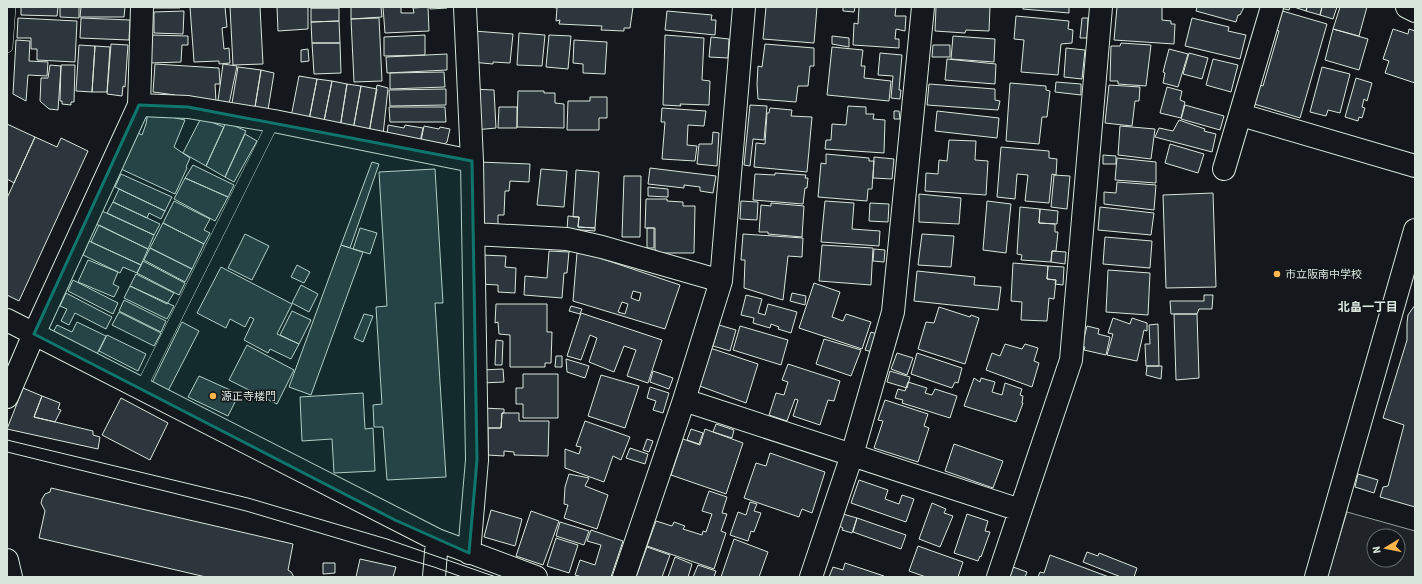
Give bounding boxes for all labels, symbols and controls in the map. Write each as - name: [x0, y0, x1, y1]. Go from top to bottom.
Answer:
- place label: 市立阪南中学校: [1285, 267, 1362, 282]
- marker: 市立阪南中学校: [1272, 269, 1282, 279]
- district label: 北畠一丁目: [1338, 299, 1398, 316]
- place label: 源正寺楼門: [221, 389, 276, 404]
- marker: 源正寺楼門: [208, 391, 218, 401]
- north arrow: [1366, 528, 1406, 568]
- text: N: [1369, 545, 1385, 555]

